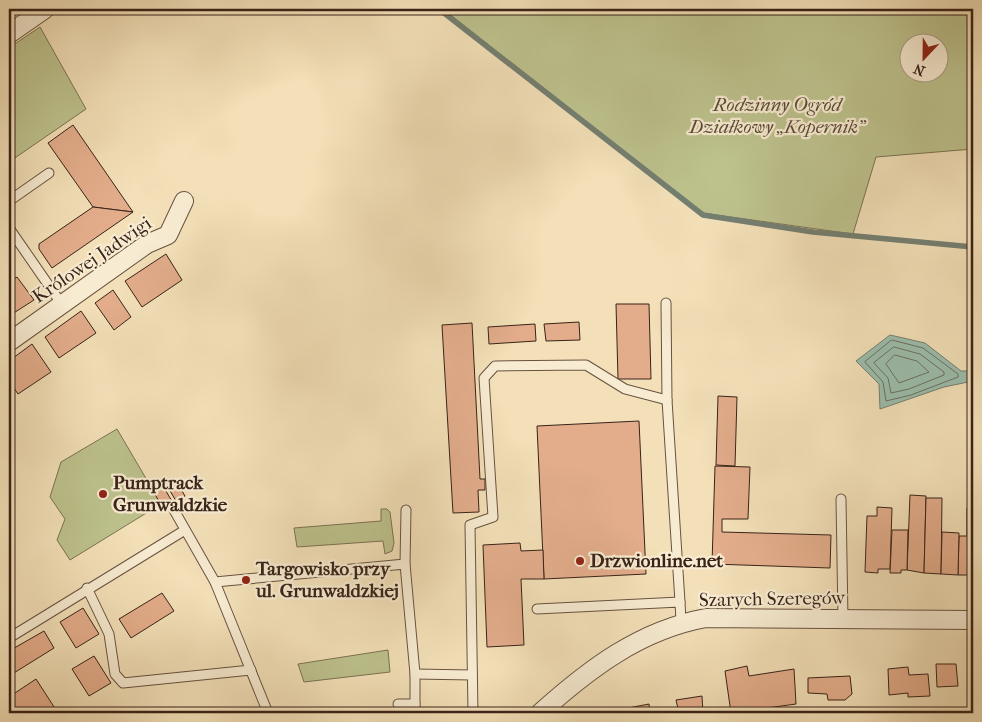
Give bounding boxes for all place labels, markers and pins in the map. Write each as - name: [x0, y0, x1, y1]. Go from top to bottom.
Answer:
- place label: Pumptrack Grunwaldzkie: [113, 472, 228, 516]
- marker: Pumptrack Grunwaldzkie: [97, 488, 109, 500]
- place label: Drzwionline.net: [590, 550, 723, 572]
- marker: Drzwionline.net: [574, 555, 586, 567]
- place label: Targowisko przy ul. Grunwaldzkiej: [255, 558, 399, 602]
- marker: Targowisko przy ul. Grunwaldzkiej: [240, 574, 252, 586]

